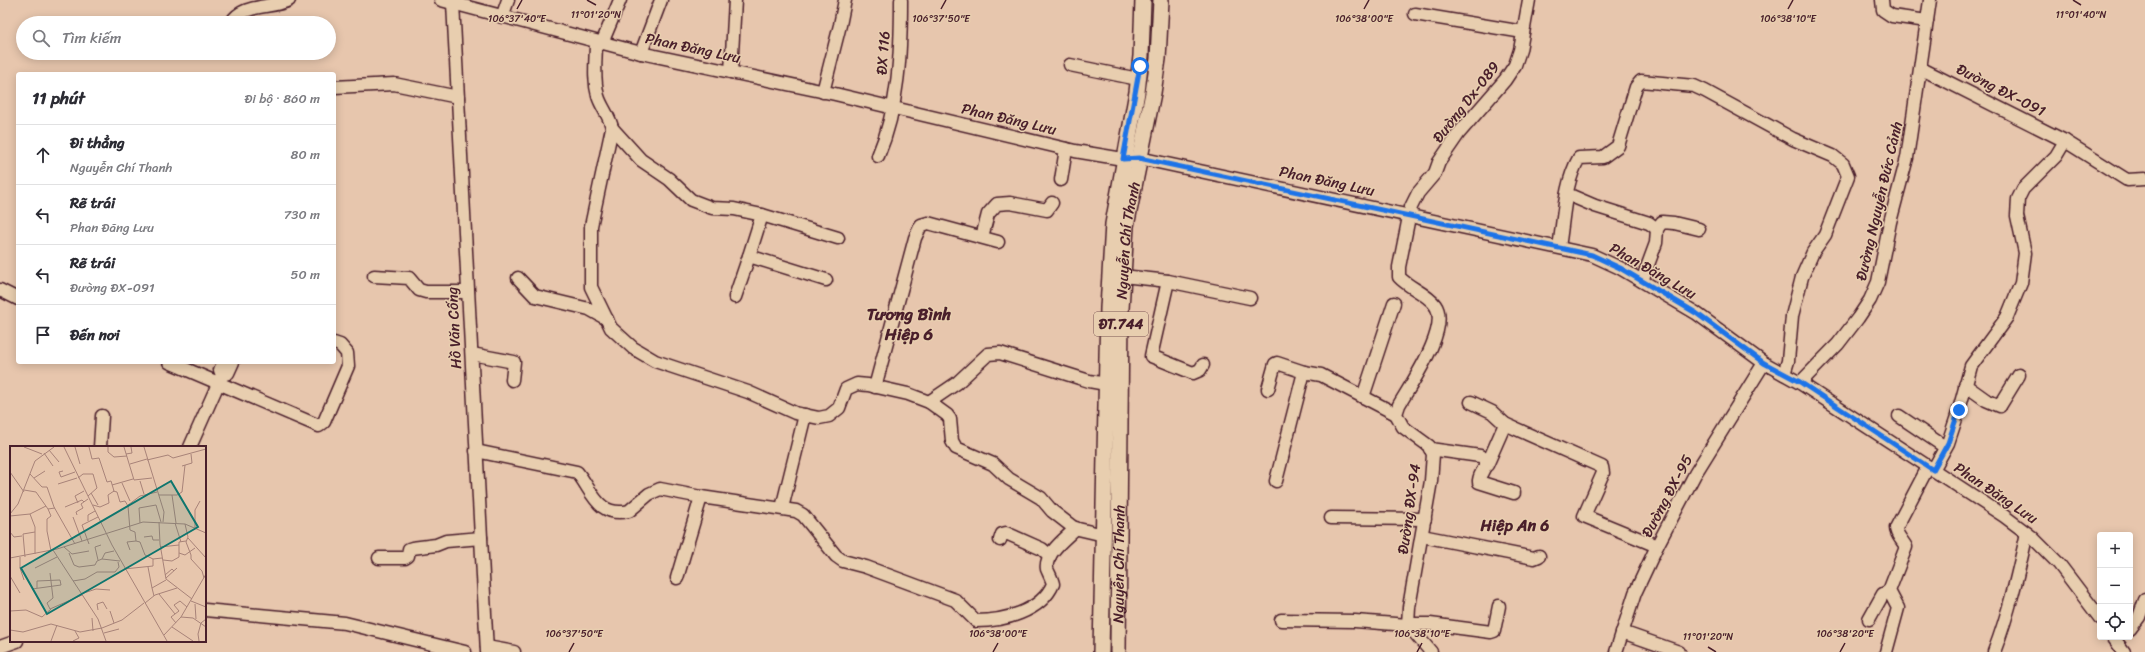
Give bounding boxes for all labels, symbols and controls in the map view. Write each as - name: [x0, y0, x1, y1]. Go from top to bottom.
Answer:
- text: 11°01'20"N: [571, 6, 621, 24]
- text: 11°01'40"N: [2056, 6, 2106, 24]
- text: 106°37'40"E: [488, 10, 547, 28]
- text: 106°37'50"E: [912, 10, 971, 28]
- text: 106°38'00"E: [1335, 10, 1395, 28]
- text: 106°38'10"E: [1760, 10, 1818, 28]
- search box: [16, 16, 336, 60]
- text: Tìm kiếm: [62, 25, 121, 51]
- street label: Phan Đăng Lưu: [643, 25, 743, 71]
- icon: search: [30, 27, 52, 49]
- street label: ĐX 116: [868, 30, 898, 76]
- street label: Đường Dx-089: [1426, 55, 1506, 149]
- street label: Đường ĐX-091: [1952, 56, 2050, 124]
- route start: [1131, 57, 1149, 75]
- text: 11 phút: [32, 83, 85, 113]
- text: Đi bộ · 860 m: [244, 87, 320, 110]
- street label: Phan Đăng Lưu: [959, 95, 1059, 143]
- street label: Đường Nguyễn Đức Cảnh: [1848, 119, 1910, 283]
- text: Đi thẳng: [70, 130, 125, 156]
- text: 80 m: [291, 143, 320, 166]
- icon: ahead: [32, 144, 54, 166]
- text: Nguyễn Chí Thanh: [70, 156, 172, 179]
- street label: Phan Đăng Lưu: [1277, 158, 1377, 204]
- street label: Nguyễn Chí Thanh: [1109, 179, 1148, 300]
- text: Rẽ trái: [70, 190, 115, 216]
- text: 730 m: [284, 203, 320, 226]
- icon: left: [32, 204, 54, 226]
- text: Phan Đăng Lưu: [70, 216, 154, 239]
- street label: Phan Đăng Lưu: [1605, 236, 1701, 306]
- text: Rẽ trái: [70, 250, 115, 276]
- text: 50 m: [290, 263, 320, 286]
- icon: left: [32, 264, 54, 286]
- text: Đường ĐX-091: [70, 276, 155, 299]
- street label: Hồ Văn Cống: [439, 286, 469, 370]
- district label: Tương Bình Hiệp 6: [867, 299, 951, 349]
- road number: ĐT.744: [1094, 312, 1148, 336]
- text: Đến nơi: [70, 322, 120, 348]
- icon: arrive: [32, 324, 54, 346]
- route end: [1950, 401, 1968, 419]
- inset map: [10, 446, 206, 642]
- street label: Đường ĐX-95: [1634, 450, 1700, 542]
- street label: Phan Đăng Lưu: [1949, 455, 2043, 531]
- street label: Đường ĐX-94: [1390, 462, 1428, 556]
- street label: Nguyễn Chí Thanh: [1105, 505, 1132, 623]
- district label: Hiệp An 6: [1480, 511, 1549, 540]
- map controls: [2097, 532, 2133, 640]
- button: +: [2097, 532, 2133, 568]
- button: −: [2097, 568, 2133, 604]
- button: locate: [2097, 604, 2133, 640]
- text: 106°37'50"E: [545, 625, 604, 643]
- text: 106°38'00"E: [969, 625, 1029, 643]
- text: 106°38'10"E: [1394, 625, 1452, 643]
- text: 106°38'20"E: [1816, 625, 1875, 643]
- text: 11°01'20"N: [1683, 628, 1733, 646]

